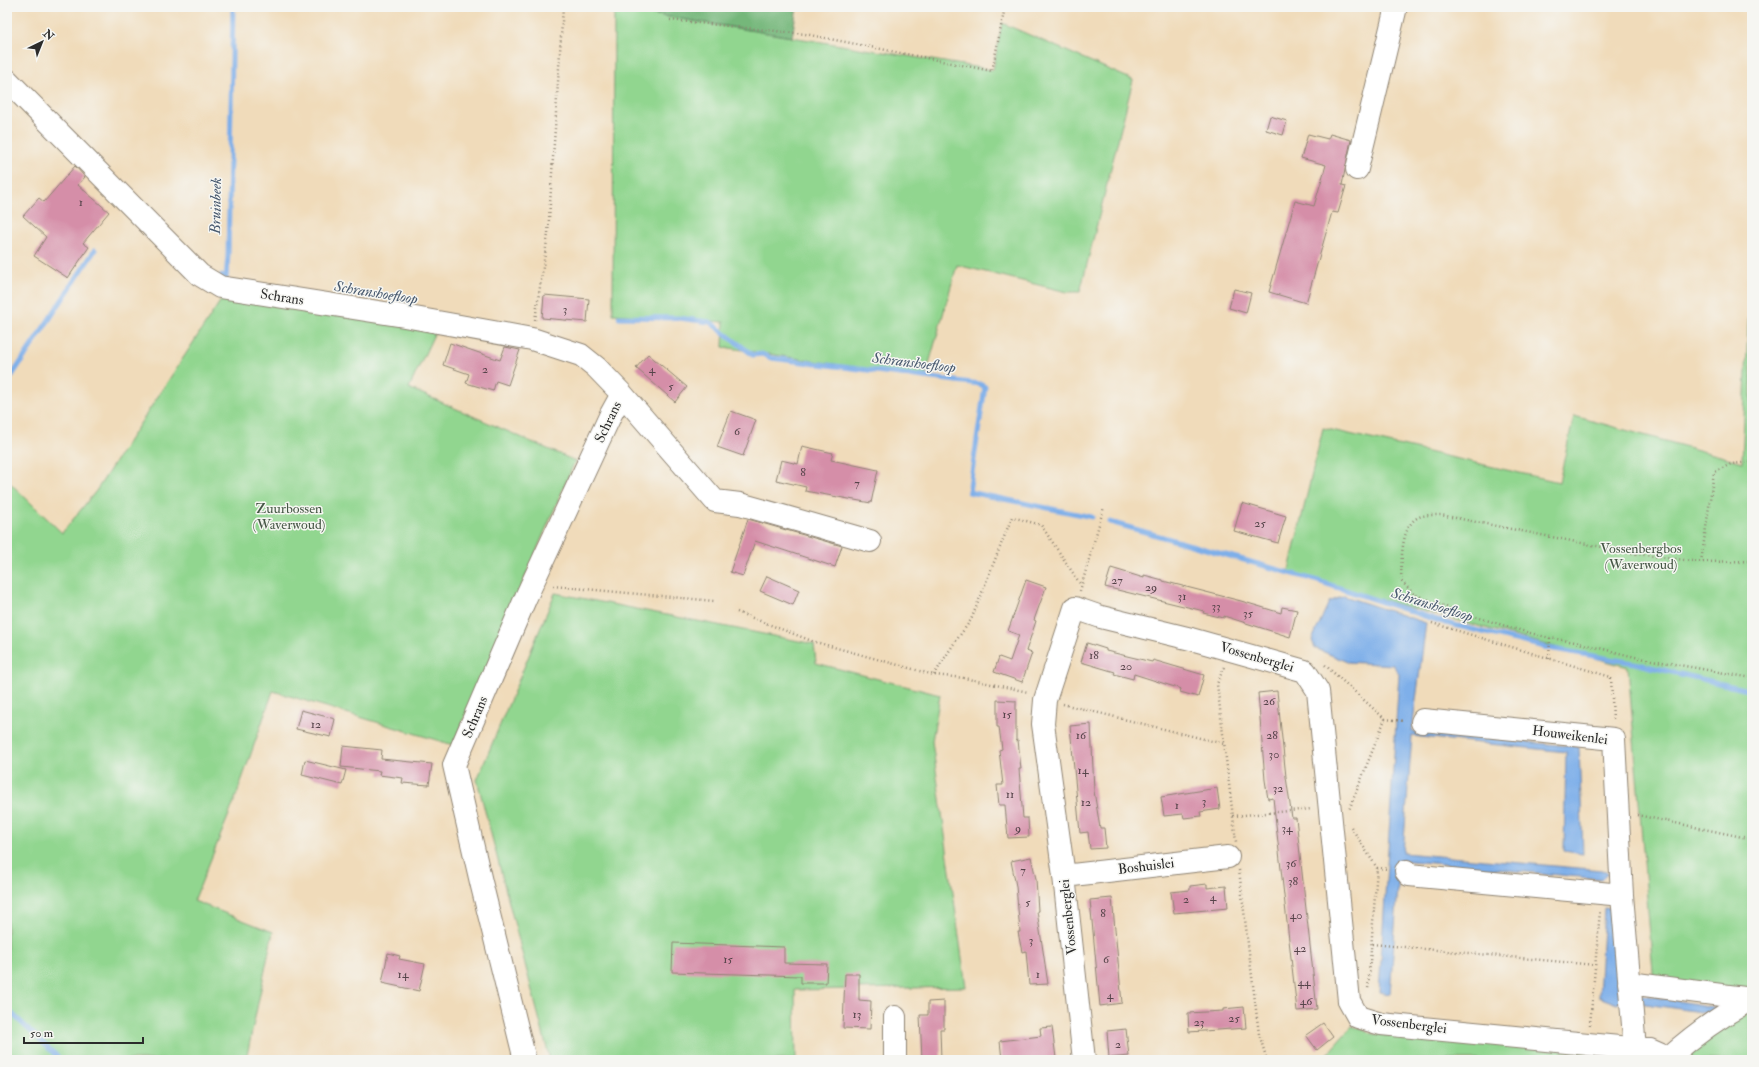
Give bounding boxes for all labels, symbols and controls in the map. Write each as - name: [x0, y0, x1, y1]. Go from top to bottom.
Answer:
- north arrow: [22, 22, 62, 62]
- text: N: [40, 26, 57, 44]
- water label: Bruinbeek: [206, 178, 226, 235]
- house number: 1: [79, 195, 83, 210]
- water label: Schranshoefloop: [332, 277, 420, 309]
- street label: Schrans: [259, 285, 305, 309]
- house number: 3: [563, 302, 567, 317]
- water label: Schranshoefloop: [870, 348, 957, 378]
- house number: 2: [482, 362, 488, 377]
- house number: 4: [649, 362, 656, 377]
- house number: 5: [668, 379, 674, 394]
- street label: Schrans: [591, 398, 625, 445]
- house number: 6: [734, 424, 741, 439]
- house number: 8: [800, 465, 806, 480]
- house number: 7: [854, 476, 860, 491]
- park label: Zuurbossen (Waverwoud): [253, 500, 325, 533]
- house number: 25: [1254, 516, 1266, 531]
- park label: Vossenbergbos (Waverwoud): [1600, 540, 1682, 573]
- house number: 27: [1111, 573, 1123, 588]
- house number: 29: [1145, 580, 1157, 595]
- water label: Schranshoefloop: [1388, 583, 1476, 627]
- house number: 31: [1178, 589, 1186, 604]
- house number: 33: [1211, 599, 1221, 614]
- house number: 35: [1243, 606, 1254, 621]
- street label: Vossenberglei: [1218, 638, 1296, 676]
- house number: 18: [1089, 648, 1099, 663]
- house number: 20: [1120, 659, 1132, 674]
- street label: Schrans: [459, 693, 491, 740]
- house number: 26: [1263, 694, 1276, 709]
- house number: 15: [1002, 707, 1012, 722]
- house number: 12: [311, 717, 321, 732]
- street label: Houweikenlei: [1531, 722, 1609, 748]
- house number: 16: [1076, 728, 1087, 743]
- house number: 28: [1266, 728, 1278, 743]
- house number: 30: [1269, 747, 1279, 762]
- house number: 14: [1078, 763, 1089, 778]
- house number: 32: [1273, 781, 1283, 796]
- house number: 11: [1006, 787, 1014, 802]
- house number: 3: [1202, 794, 1206, 809]
- house number: 12: [1081, 795, 1091, 810]
- house number: 1: [1175, 798, 1179, 813]
- house number: 9: [1014, 821, 1021, 836]
- house number: 34: [1281, 821, 1293, 836]
- street label: Boshuislei: [1117, 854, 1175, 878]
- house number: 36: [1286, 856, 1297, 871]
- house number: 7: [1020, 863, 1026, 878]
- house number: 38: [1288, 874, 1298, 889]
- street label: Vossenberglei: [1056, 878, 1080, 956]
- house number: 4: [1210, 890, 1217, 905]
- house number: 2: [1183, 892, 1189, 907]
- house number: 5: [1025, 895, 1031, 910]
- house number: 8: [1100, 906, 1106, 921]
- house number: 40: [1290, 908, 1302, 923]
- house number: 3: [1029, 933, 1033, 948]
- house number: 42: [1294, 941, 1306, 956]
- house number: 15: [723, 952, 733, 967]
- house number: 6: [1103, 952, 1110, 967]
- house number: 14: [398, 967, 409, 982]
- house number: 1: [1036, 967, 1040, 982]
- house number: 44: [1298, 975, 1311, 990]
- house number: 4: [1107, 988, 1114, 1003]
- house number: 46: [1300, 994, 1313, 1009]
- house number: 13: [853, 1007, 861, 1022]
- house number: 25: [1228, 1011, 1240, 1026]
- street label: Vossenberglei: [1370, 1011, 1448, 1037]
- house number: 23: [1194, 1015, 1204, 1030]
- scale bar: [24, 1019, 143, 1045]
- text: 50 m: [30, 1026, 54, 1041]
- house number: 2: [1115, 1037, 1121, 1052]

